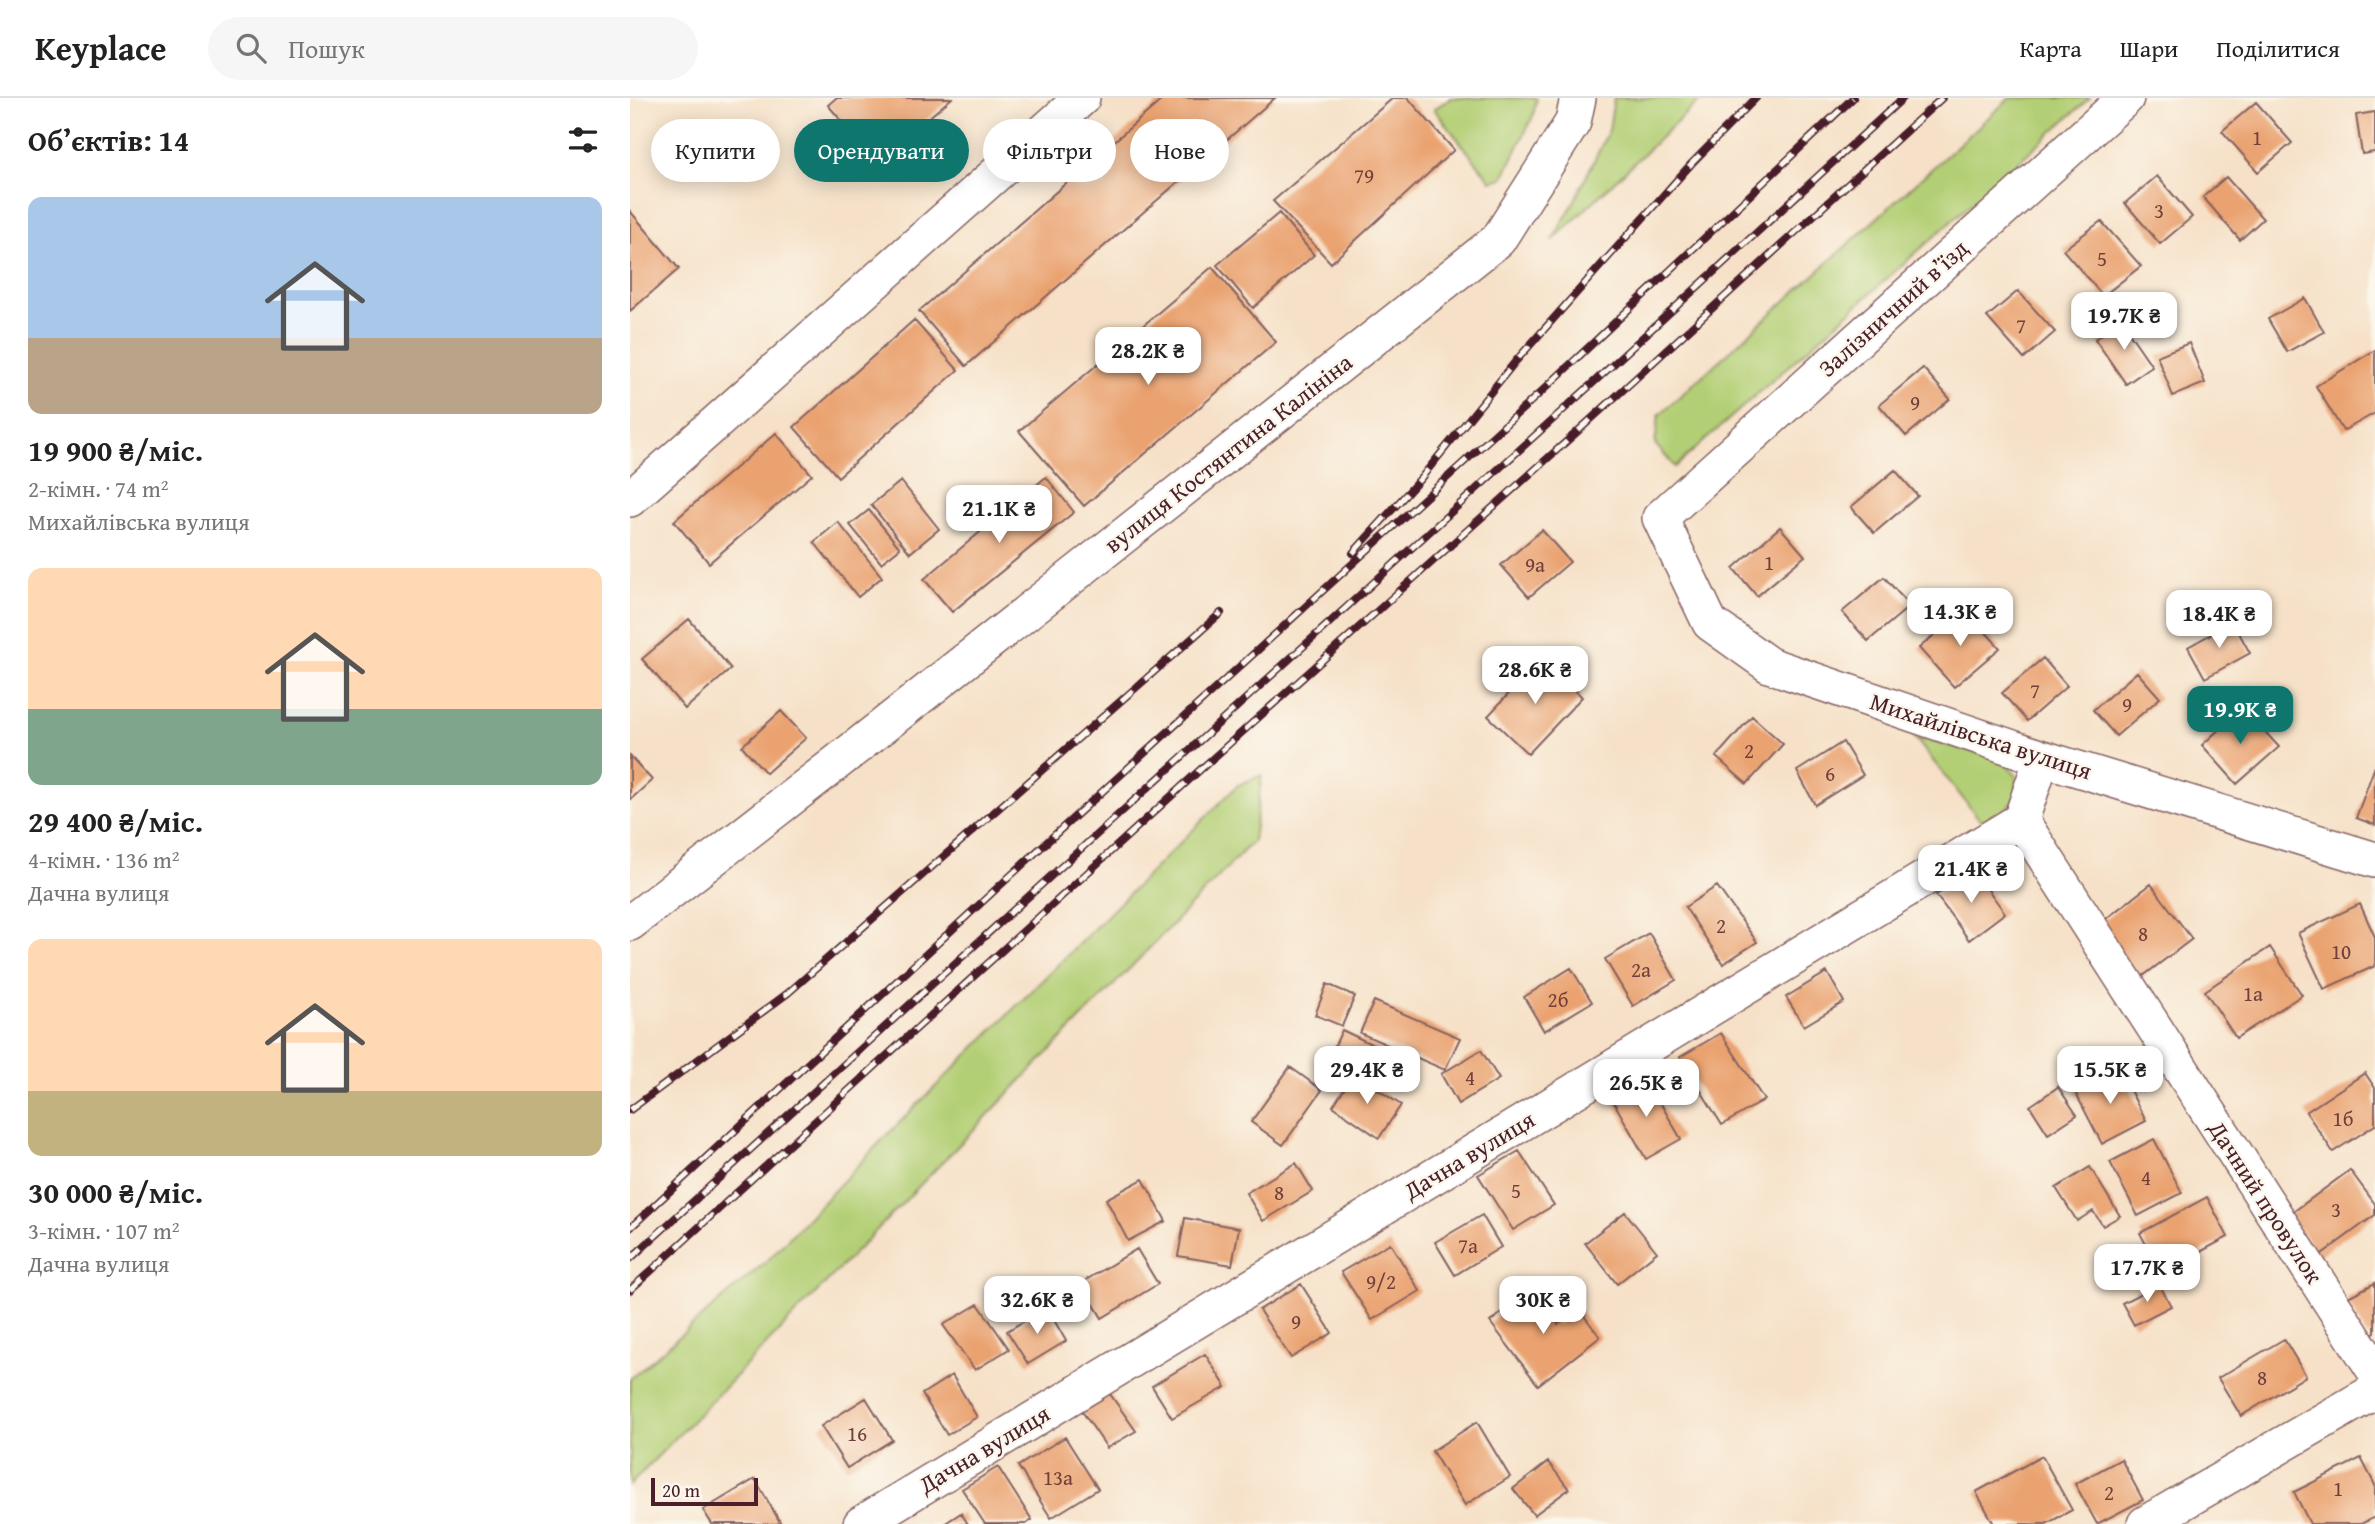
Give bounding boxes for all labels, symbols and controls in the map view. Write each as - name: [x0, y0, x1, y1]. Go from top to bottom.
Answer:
- search box: [208, 17, 698, 80]
- text: Keyplace: [35, 24, 166, 72]
- icon: search: [232, 29, 270, 67]
- text: Пошук: [288, 29, 365, 68]
- text: Карта: [2019, 31, 2082, 66]
- text: Шари: [2120, 31, 2178, 66]
- text: Поділитися: [2216, 31, 2340, 66]
- text: Об’єктів: 14: [28, 118, 189, 162]
- chip: Купити: [651, 119, 780, 182]
- chip: Орендувати: [794, 119, 969, 182]
- chip: Фільтри: [983, 119, 1116, 182]
- chip: Нове: [1130, 119, 1229, 182]
- icon: filters: [564, 121, 602, 159]
- house number: 1: [2252, 122, 2262, 153]
- house number: 79: [1354, 160, 1374, 191]
- house number: 3: [2154, 195, 2164, 226]
- street label: Залізничний в’їзд: [1810, 231, 1976, 385]
- icon: home: [252, 243, 378, 369]
- house number: 5: [2097, 243, 2107, 274]
- pin: 19.7K ₴: [2059, 292, 2189, 352]
- text: 19.7K ₴: [2087, 298, 2161, 331]
- house number: 7: [2016, 310, 2026, 341]
- pin: 28.2K ₴: [1083, 328, 1213, 387]
- text: 28.2K ₴: [1111, 333, 1185, 366]
- street label: вулиця Костянтина Калініна: [1096, 345, 1360, 561]
- house number: 9: [1910, 387, 1920, 418]
- text: 19 900 ₴/міс.: [28, 428, 203, 472]
- text: 2-кімн. · 74 m²: [28, 472, 169, 505]
- pin: 21.1K ₴: [934, 486, 1064, 545]
- text: 21.1K ₴: [962, 491, 1036, 524]
- text: Михайлівська вулиця: [28, 505, 250, 538]
- house number: 1: [1764, 547, 1774, 578]
- house number: 9а: [1525, 549, 1545, 580]
- pin: 14.3K ₴: [1895, 588, 2025, 648]
- pin: 18.4K ₴: [2154, 590, 2284, 650]
- text: 14.3K ₴: [1923, 594, 1997, 627]
- text: 18.4K ₴: [2182, 596, 2256, 629]
- icon: home: [252, 614, 378, 740]
- pin: 28.6K ₴: [1470, 646, 1600, 706]
- text: 28.6K ₴: [1498, 652, 1572, 685]
- house number: 7: [2030, 675, 2040, 706]
- street label: Михайлівська вулиця: [1866, 684, 2096, 788]
- pin: 19.9K ₴: [2175, 686, 2305, 746]
- house number: 9: [2122, 689, 2132, 720]
- text: 19.9K ₴: [2203, 692, 2277, 725]
- house number: 2: [1744, 735, 1754, 766]
- house number: 6: [1825, 758, 1835, 789]
- text: 29 400 ₴/міс.: [28, 799, 203, 843]
- text: 4-кімн. · 136 m²: [28, 843, 180, 876]
- pin: 21.4K ₴: [1906, 846, 2036, 905]
- text: 21.4K ₴: [1934, 851, 2008, 884]
- text: Дачна вулиця: [28, 876, 169, 909]
- house number: 2: [1716, 910, 1726, 941]
- house number: 8: [2138, 918, 2148, 949]
- house number: 10: [2331, 936, 2351, 967]
- house number: 2а: [1631, 954, 1651, 985]
- house number: 1а: [2243, 978, 2263, 1009]
- house number: 2б: [1548, 984, 1568, 1015]
- icon: home: [252, 985, 378, 1111]
- pin: 29.4K ₴: [1302, 1046, 1432, 1106]
- pin: 15.5K ₴: [2045, 1046, 2175, 1106]
- text: 29.4K ₴: [1330, 1052, 1404, 1085]
- text: 15.5K ₴: [2073, 1052, 2147, 1085]
- pin: 26.5K ₴: [1581, 1060, 1711, 1119]
- house number: 4: [1465, 1062, 1475, 1093]
- text: 26.5K ₴: [1609, 1065, 1683, 1098]
- street label: Дачна вулиця: [1396, 1102, 1541, 1208]
- house number: 1б: [2333, 1103, 2353, 1134]
- street label: Дачний провулок: [2200, 1113, 2332, 1291]
- house number: 4: [2141, 1162, 2151, 1193]
- text: 30 000 ₴/міс.: [28, 1170, 203, 1214]
- house number: 5: [1511, 1175, 1521, 1206]
- house number: 8: [1274, 1177, 1284, 1208]
- house number: 3: [2331, 1194, 2341, 1225]
- text: 3-кімн. · 107 m²: [28, 1214, 180, 1247]
- house number: 7а: [1458, 1230, 1478, 1261]
- pin: 17.7K ₴: [2082, 1244, 2212, 1304]
- text: Дачна вулиця: [28, 1247, 169, 1280]
- text: 17.7K ₴: [2110, 1250, 2184, 1283]
- house number: 9/2: [1366, 1266, 1396, 1297]
- pin: 32.6K ₴: [972, 1276, 1102, 1336]
- pin: 30K ₴: [1494, 1276, 1592, 1336]
- text: 32.6K ₴: [1000, 1282, 1074, 1315]
- text: 30K ₴: [1515, 1282, 1571, 1315]
- house number: 9: [1291, 1306, 1301, 1337]
- house number: 8: [2257, 1362, 2267, 1393]
- street label: Дачна вулиця: [911, 1396, 1056, 1502]
- house number: 16: [847, 1418, 867, 1449]
- house number: 13а: [1043, 1462, 1073, 1493]
- house number: 1: [2333, 1473, 2343, 1504]
- scale bar: [651, 1475, 758, 1507]
- text: 20 m: [662, 1476, 700, 1504]
- house number: 2: [2104, 1477, 2114, 1508]

